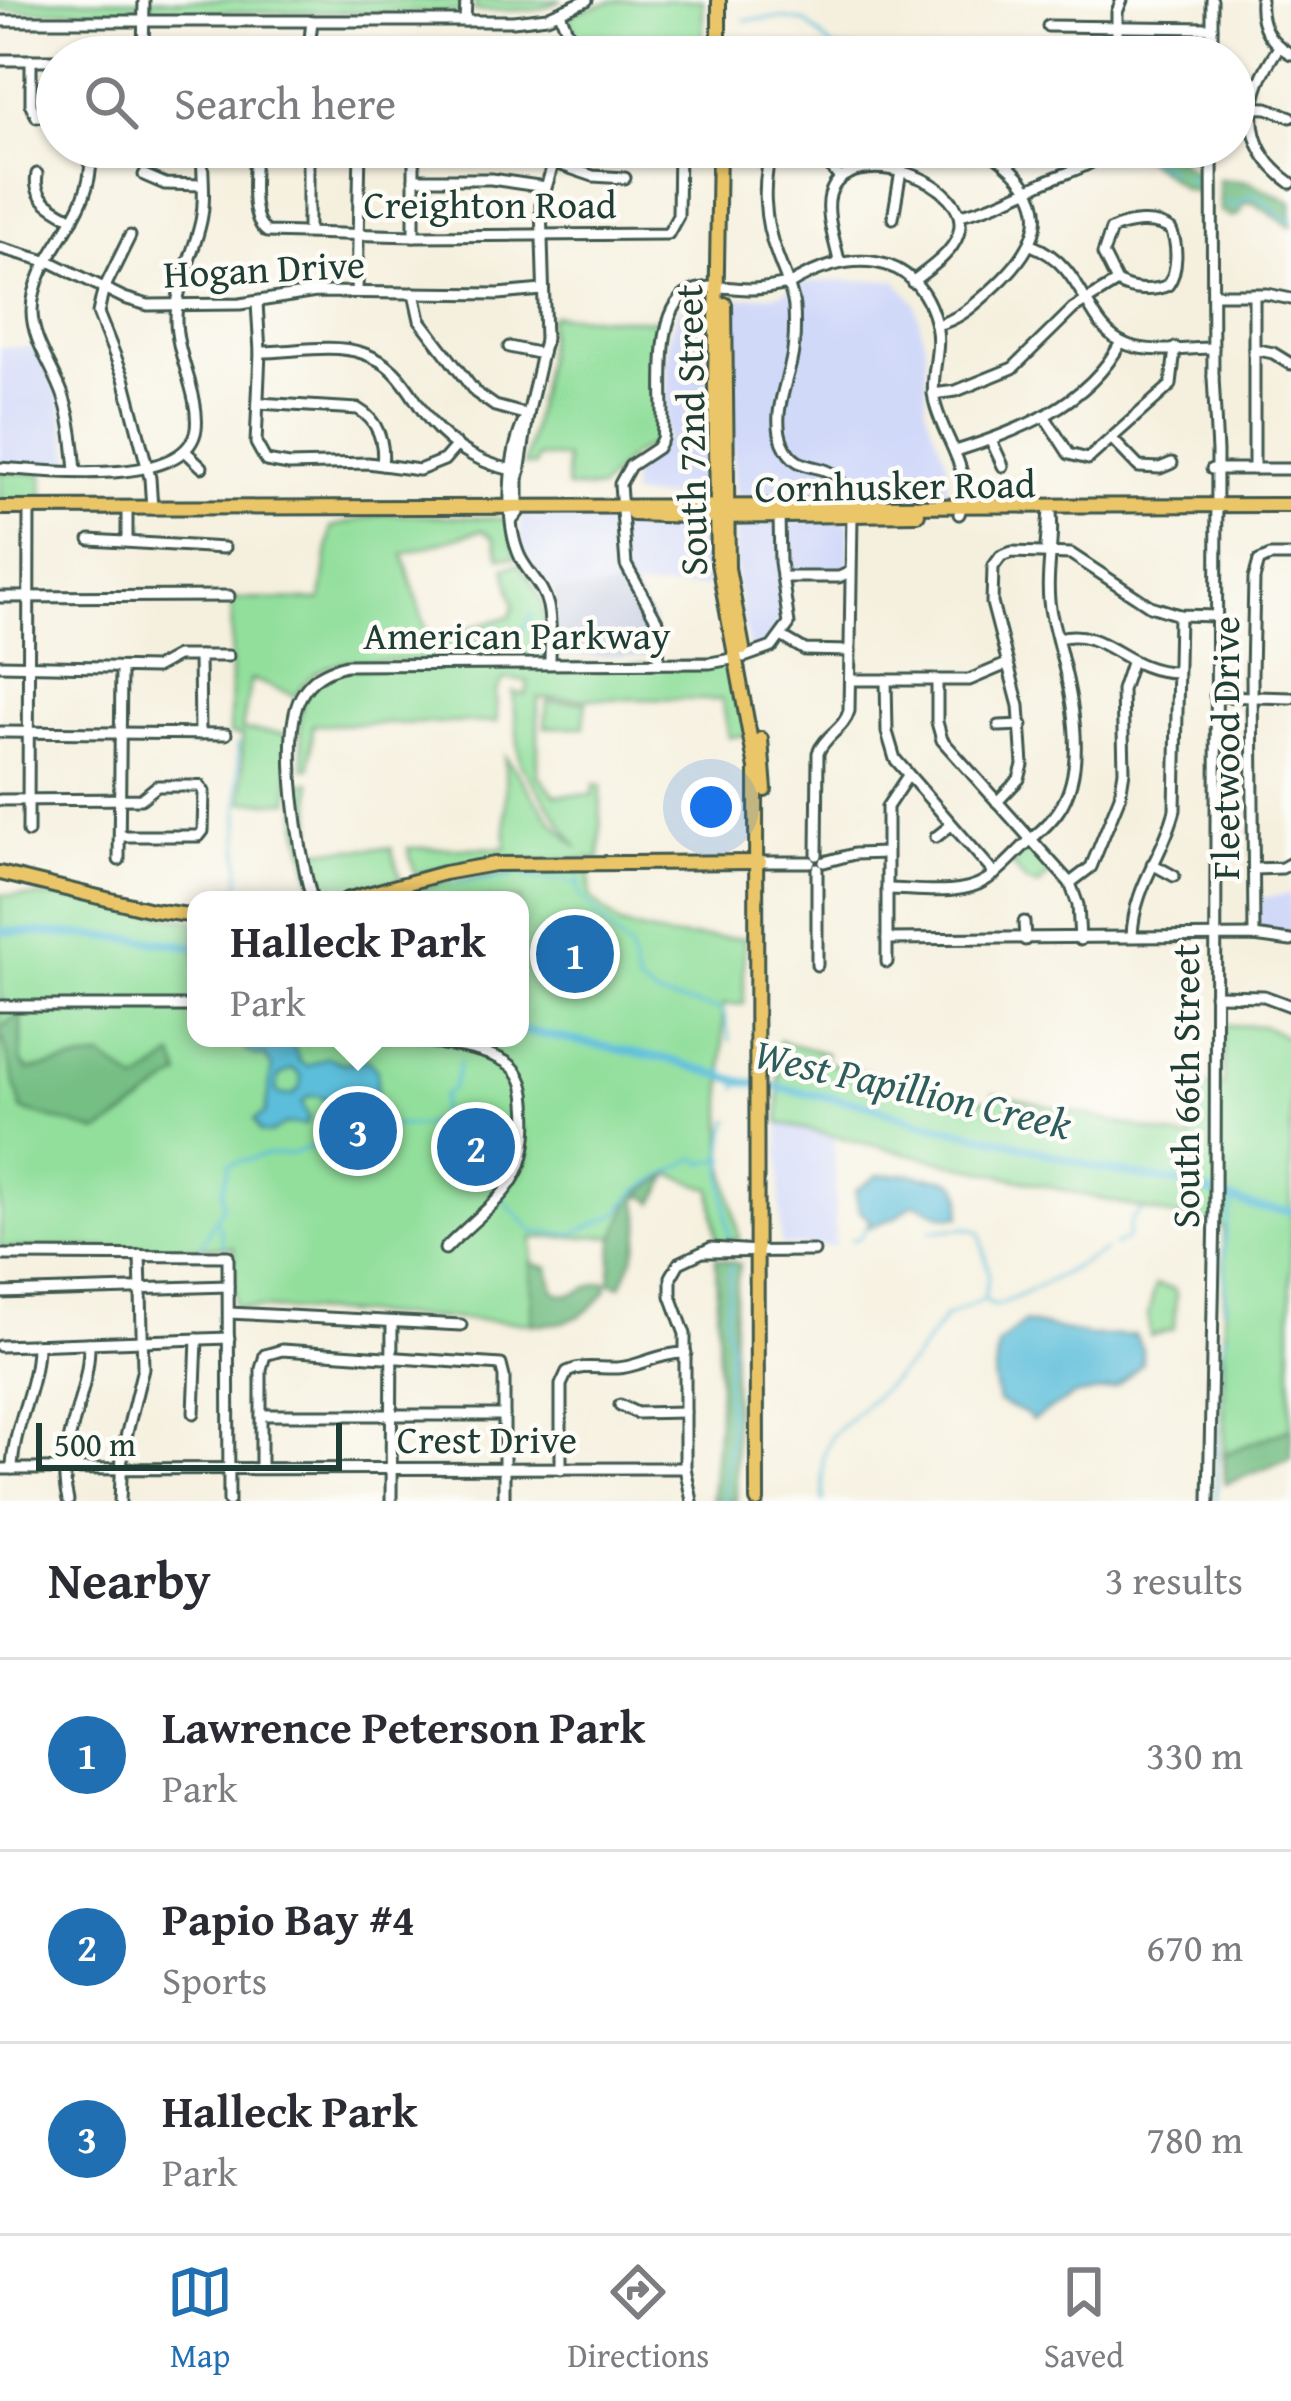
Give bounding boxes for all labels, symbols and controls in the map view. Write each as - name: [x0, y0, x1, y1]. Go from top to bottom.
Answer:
- search box: [36, 36, 1255, 168]
- icon: search: [78, 69, 144, 135]
- text: Search here: [174, 70, 396, 135]
- street label: Creighton Road: [364, 175, 617, 232]
- street label: Hogan Drive: [162, 234, 366, 302]
- street label: South 72nd Street: [659, 283, 721, 576]
- street label: Cornhusker Road: [754, 454, 1036, 516]
- street label: American Parkway: [363, 606, 671, 663]
- street label: Fleetwood Drive: [1196, 616, 1253, 880]
- your location: [681, 777, 741, 837]
- popup: [187, 891, 529, 1047]
- text: Halleck Park: [230, 908, 486, 973]
- pin: 1: [536, 909, 614, 999]
- street label: South 66th Street: [1156, 943, 1213, 1228]
- text: Park: [230, 973, 306, 1030]
- water label: West Papillion Creek: [749, 1022, 1078, 1154]
- pin: 3: [319, 1086, 397, 1176]
- pin: 2: [437, 1102, 515, 1192]
- street label: Crest Drive: [397, 1410, 577, 1467]
- scale bar: [36, 1417, 342, 1470]
- text: 500 m: [54, 1420, 136, 1468]
- text: Nearby: [48, 1542, 211, 1617]
- text: 3 results: [1105, 1551, 1243, 1608]
- text: Lawrence Peterson Park: [162, 1694, 645, 1759]
- text: 1: [77, 1726, 97, 1783]
- text: 330 m: [1146, 1726, 1243, 1783]
- text: Park: [162, 1759, 237, 1816]
- text: Papio Bay #4: [162, 1886, 415, 1951]
- text: 2: [77, 1918, 97, 1975]
- text: 670 m: [1146, 1918, 1243, 1975]
- text: Sports: [162, 1951, 267, 2008]
- text: Halleck Park: [162, 2078, 417, 2143]
- text: 3: [77, 2110, 97, 2167]
- text: 780 m: [1146, 2110, 1243, 2167]
- text: Park: [162, 2143, 237, 2200]
- tab: Map: [167, 2259, 233, 2379]
- tab: Directions: [568, 2259, 709, 2379]
- tab: Saved: [1044, 2259, 1124, 2379]

